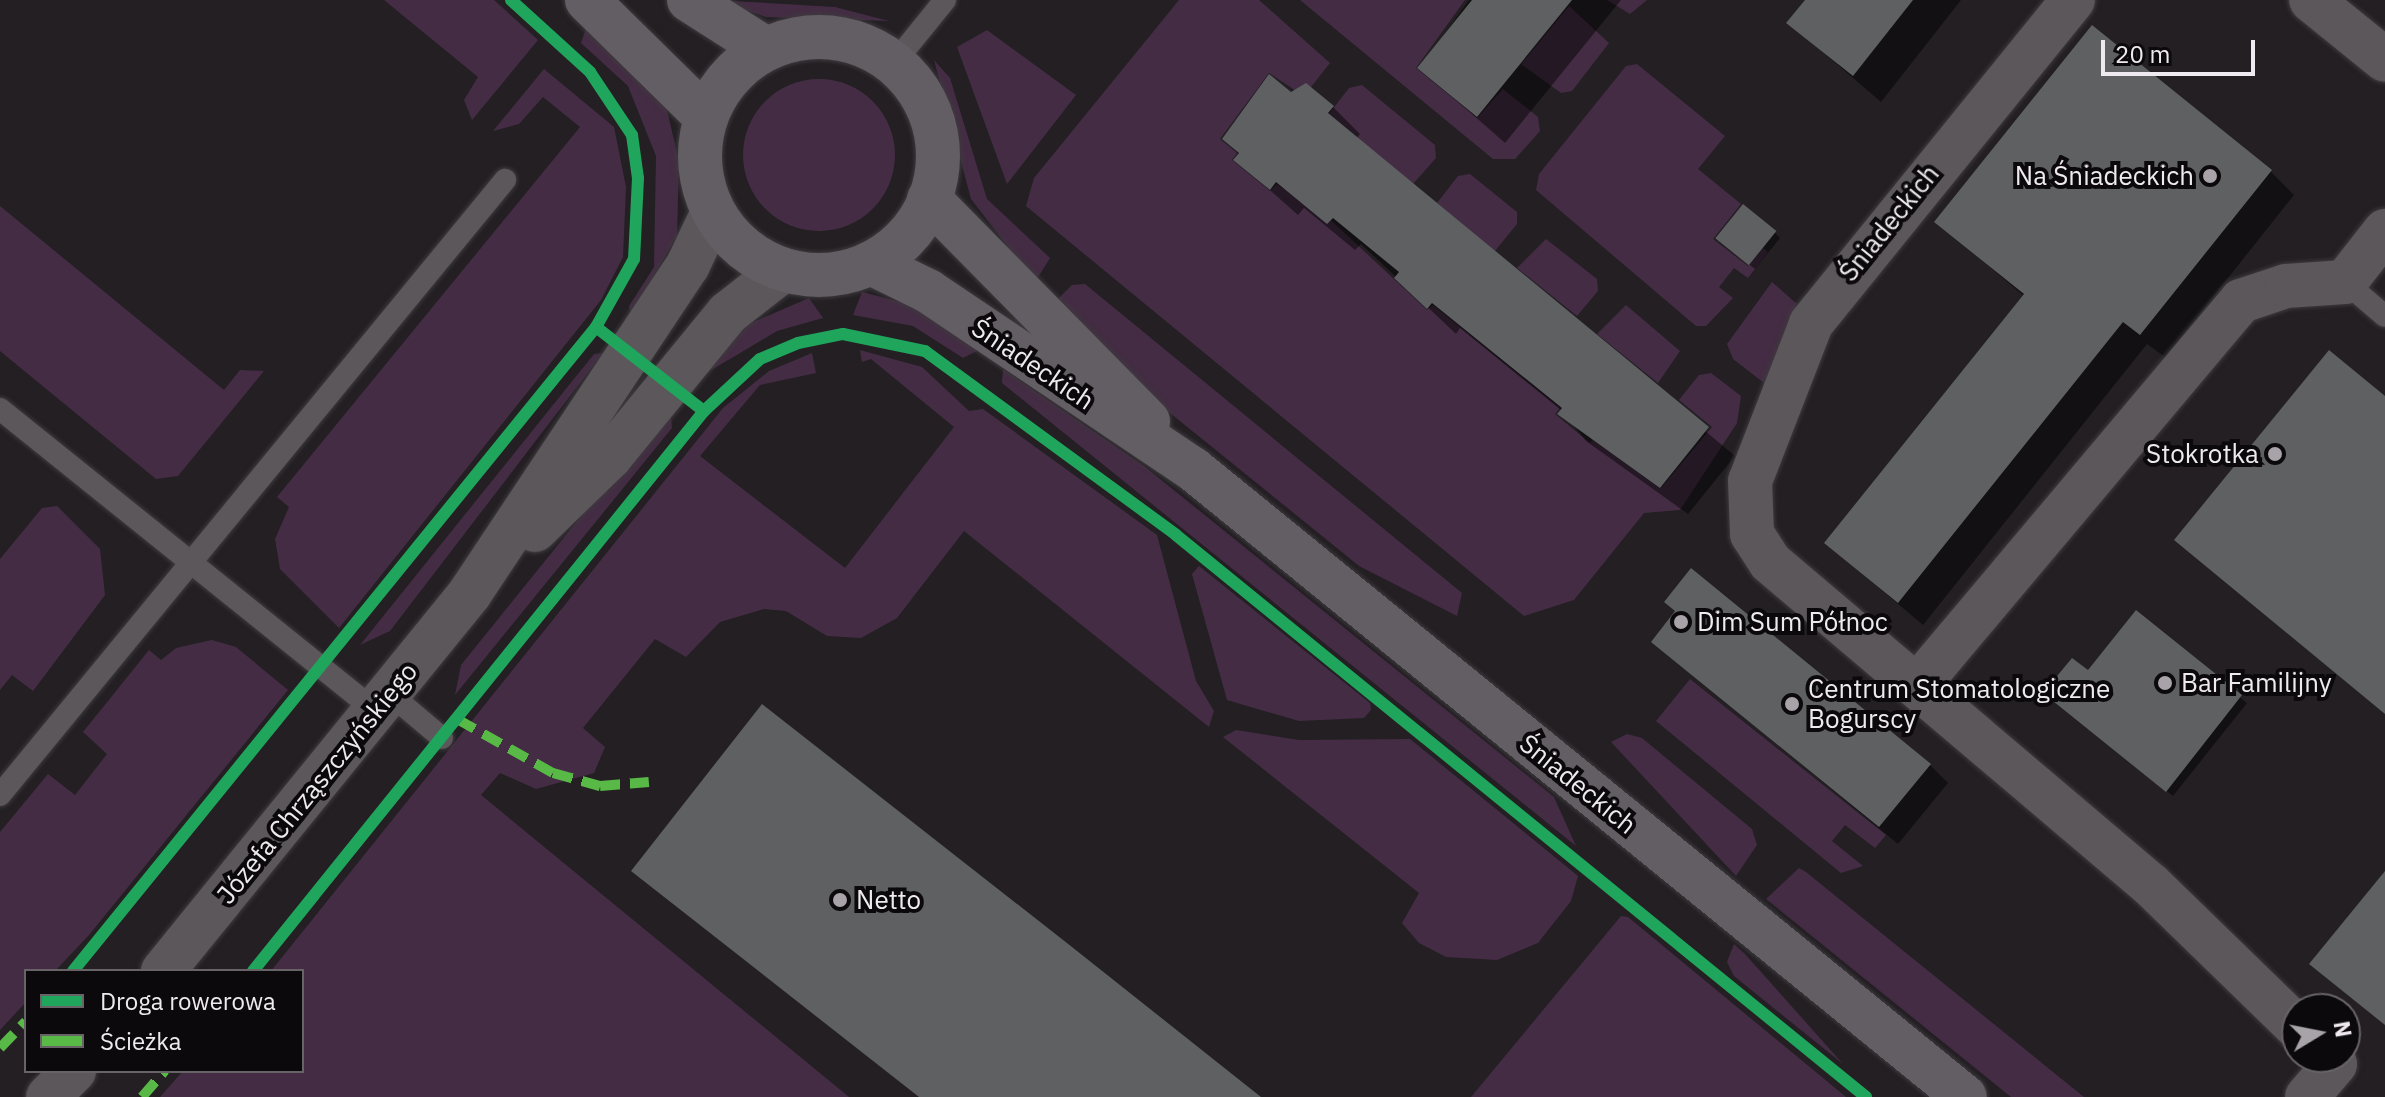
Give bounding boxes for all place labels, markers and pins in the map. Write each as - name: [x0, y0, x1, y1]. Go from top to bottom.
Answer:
- place label: Na Śniadeckich: [2015, 160, 2194, 192]
- marker: Na Śniadeckich: [2201, 167, 2219, 185]
- place label: Stokrotka: [2146, 438, 2259, 470]
- marker: Stokrotka: [2266, 445, 2284, 463]
- place label: Dim Sum Północ: [1697, 606, 1888, 638]
- marker: Dim Sum Północ: [1672, 613, 1690, 631]
- place label: Bar Familijny: [2181, 667, 2332, 699]
- place label: Centrum Stomatologiczne Bogurscy: [1808, 673, 2110, 734]
- marker: Bar Familijny: [2156, 674, 2174, 692]
- marker: Centrum Stomatologiczne Bogurscy: [1783, 695, 1801, 713]
- place label: Netto: [856, 884, 921, 916]
- marker: Netto: [831, 891, 849, 909]

